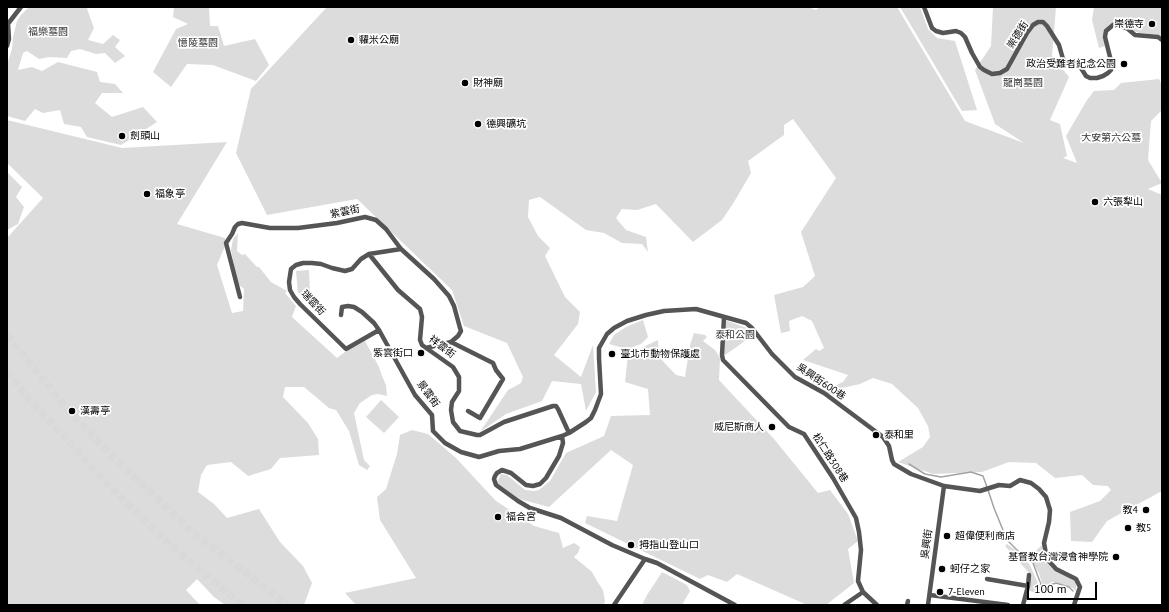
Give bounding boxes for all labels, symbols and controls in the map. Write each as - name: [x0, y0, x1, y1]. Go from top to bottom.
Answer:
- place label: 崇德寺: [1114, 18, 1144, 30]
- street label: 崇德街: [1005, 19, 1031, 51]
- marker: 崇德寺: [1147, 19, 1157, 29]
- park label: 福樂墓園: [28, 26, 68, 38]
- place label: 糶米公廟: [359, 34, 399, 46]
- marker: 糶米公廟: [346, 35, 356, 45]
- park label: 憶陵墓園: [178, 37, 218, 49]
- place label: 政治受難者紀念公園: [1026, 58, 1116, 70]
- marker: 政治受難者紀念公園: [1119, 59, 1129, 69]
- place label: 財神廟: [473, 77, 503, 89]
- park label: 龍崗墓園: [1003, 77, 1043, 89]
- marker: 財神廟: [460, 78, 470, 88]
- place label: 德興礦坑: [486, 118, 526, 130]
- marker: 德興礦坑: [473, 119, 483, 129]
- place label: 劍頭山: [130, 130, 160, 142]
- marker: 劍頭山: [117, 131, 127, 141]
- park label: 大安第六公墓: [1081, 132, 1141, 144]
- place label: 福象亭: [155, 188, 185, 200]
- marker: 福象亭: [142, 189, 152, 199]
- place label: 六張犁山: [1103, 196, 1143, 208]
- marker: 六張犁山: [1090, 197, 1100, 207]
- street label: 紫雲街: [329, 203, 361, 221]
- street label: 瑞雲街: [298, 288, 328, 318]
- park label: 泰和公園: [715, 329, 755, 341]
- street label: 祥雲街: [426, 333, 458, 361]
- place label: 紫雲街口: [373, 347, 413, 359]
- marker: 紫雲街口: [416, 348, 426, 358]
- place label: 臺北市動物保護處: [620, 348, 700, 360]
- marker: 臺北市動物保護處: [607, 349, 617, 359]
- street label: 吳興街600巷: [794, 361, 848, 403]
- street label: 景雲街: [414, 378, 442, 410]
- place label: 漢壽亭: [80, 405, 110, 417]
- marker: 漢壽亭: [67, 406, 77, 416]
- place label: 威尼斯商人: [714, 421, 764, 433]
- marker: 威尼斯商人: [767, 422, 777, 432]
- place label: 泰和里: [884, 429, 914, 441]
- marker: 泰和里: [871, 430, 881, 440]
- street label: 松仁路308巷: [810, 431, 850, 485]
- place label: 教4: [1123, 504, 1138, 516]
- marker: 教4: [1141, 505, 1151, 515]
- place label: 福合宮: [506, 511, 536, 523]
- marker: 福合宮: [493, 512, 503, 522]
- place label: 教5: [1136, 522, 1151, 534]
- marker: 教5: [1123, 523, 1133, 533]
- street label: 吳興街: [919, 528, 935, 560]
- place label: 超偉便利商店: [955, 530, 1015, 542]
- marker: 超偉便利商店: [942, 531, 952, 541]
- place label: 拇指山登山口: [639, 539, 699, 551]
- marker: 拇指山登山口: [626, 540, 636, 550]
- place label: 基督教台灣浸會神學院: [1008, 551, 1108, 563]
- marker: 基督教台灣浸會神學院: [1111, 552, 1121, 562]
- place label: 蚵仔之家: [950, 563, 990, 575]
- marker: 蚵仔之家: [937, 564, 947, 574]
- scale bar: [1029, 574, 1099, 600]
- text: 100 m: [1034, 581, 1067, 596]
- place label: 7-Eleven: [948, 586, 985, 598]
- marker: 7-Eleven: [935, 587, 945, 597]

